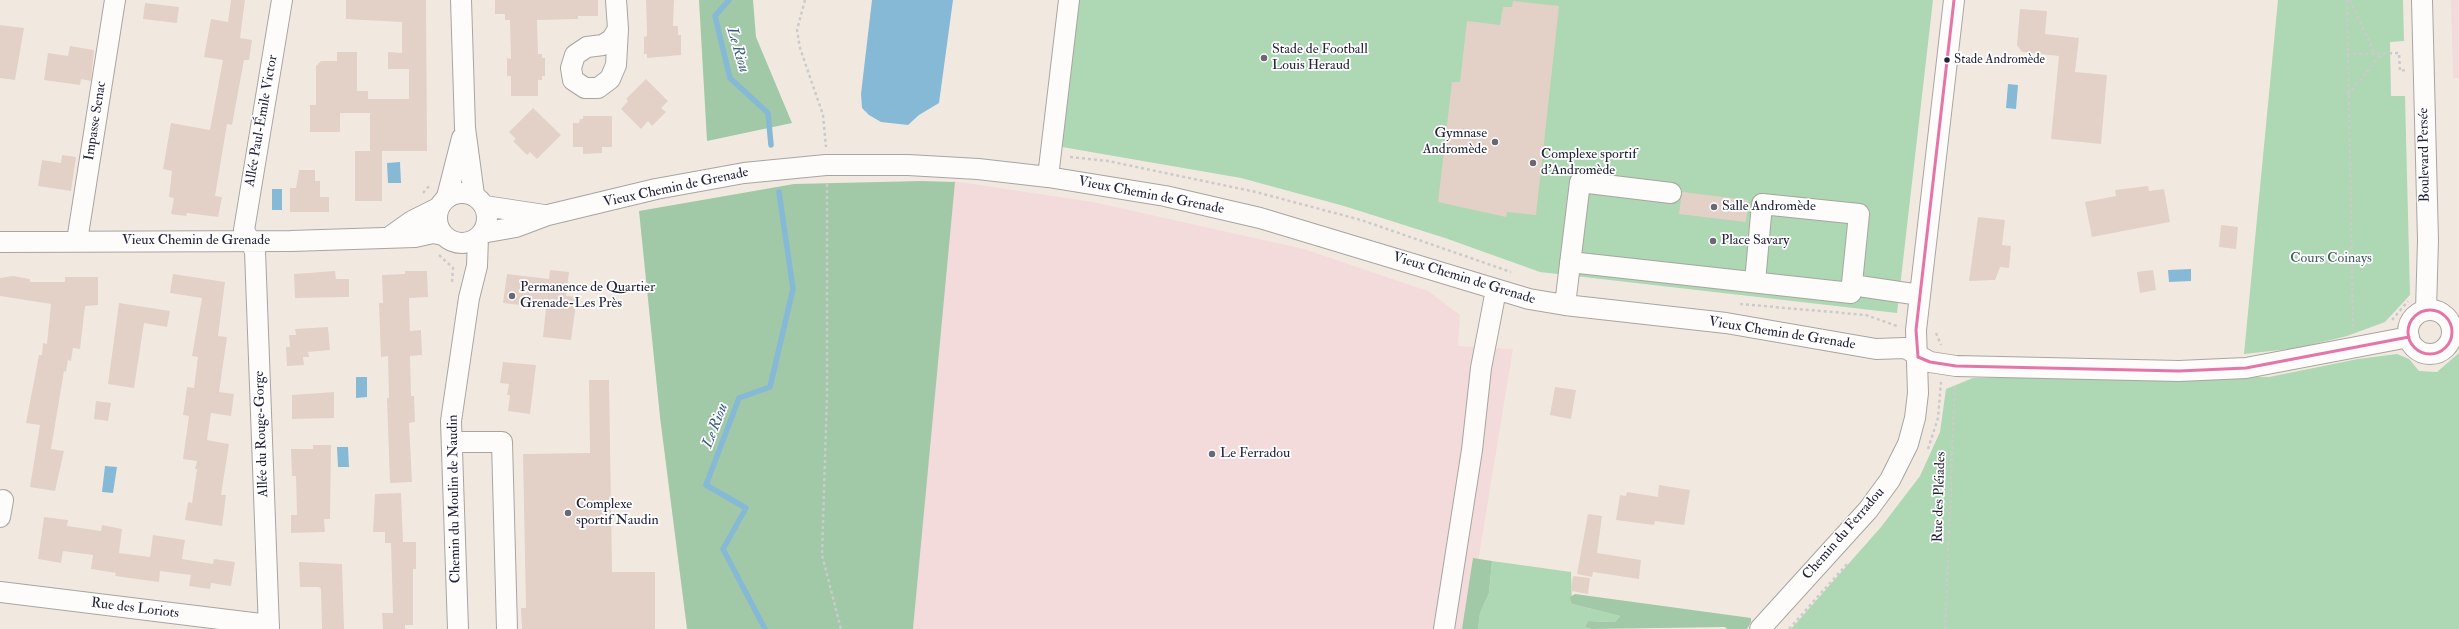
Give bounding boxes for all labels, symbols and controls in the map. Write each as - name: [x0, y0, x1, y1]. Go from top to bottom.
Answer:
- water label: Le Riou: [722, 25, 752, 75]
- place label: Stade de Football Louis Heraud: [1272, 42, 1368, 74]
- place label: Stade Andromède: [1954, 52, 2045, 68]
- marker: Stade de Football Louis Heraud: [1259, 53, 1269, 63]
- street label: Allée Paul-Émile Victor: [242, 54, 282, 188]
- marker: Stade Andromède: [1942, 55, 1952, 65]
- street label: Impasse Senac: [81, 80, 111, 162]
- street label: Boulevard Persée: [2416, 108, 2434, 202]
- place label: Gymnase Andromède: [1423, 126, 1487, 158]
- marker: Gymnase Andromède: [1490, 137, 1500, 147]
- place label: Complexe sportif d'Andromède: [1541, 147, 1637, 180]
- marker: Complexe sportif d'Andromède: [1528, 158, 1538, 168]
- street label: Vieux Chemin de Grenade: [602, 164, 750, 212]
- street label: Vieux Chemin de Grenade: [1077, 174, 1225, 218]
- place label: Salle Andromède: [1722, 199, 1816, 215]
- marker: Salle Andromède: [1709, 202, 1719, 212]
- street label: Vieux Chemin de Grenade: [122, 233, 270, 249]
- place label: Place Savary: [1721, 233, 1789, 249]
- marker: Place Savary: [1708, 236, 1718, 246]
- street label: Vieux Chemin de Grenade: [1391, 249, 1537, 309]
- park label: Cours Coinays: [2290, 251, 2372, 267]
- place label: Permanence de Quartier Grenade-Les Près: [520, 280, 655, 312]
- marker: Permanence de Quartier Grenade-Les Près: [507, 291, 517, 301]
- street label: Vieux Chemin de Grenade: [1708, 314, 1856, 354]
- street label: Allée du Rouge-Gorge: [251, 370, 273, 498]
- water label: Le Riou: [699, 401, 733, 451]
- street label: Chemin du Moulin de Naudin: [445, 414, 465, 584]
- place label: Le Ferradou: [1220, 446, 1290, 462]
- marker: Le Ferradou: [1207, 449, 1217, 459]
- street label: Rue des Pléiades: [1930, 451, 1950, 543]
- street label: Chemin du Ferradou: [1799, 484, 1889, 584]
- place label: Complexe sportif Naudin: [576, 497, 659, 530]
- marker: Complexe sportif Naudin: [563, 508, 573, 518]
- street label: Rue des Loriots: [90, 595, 180, 623]

